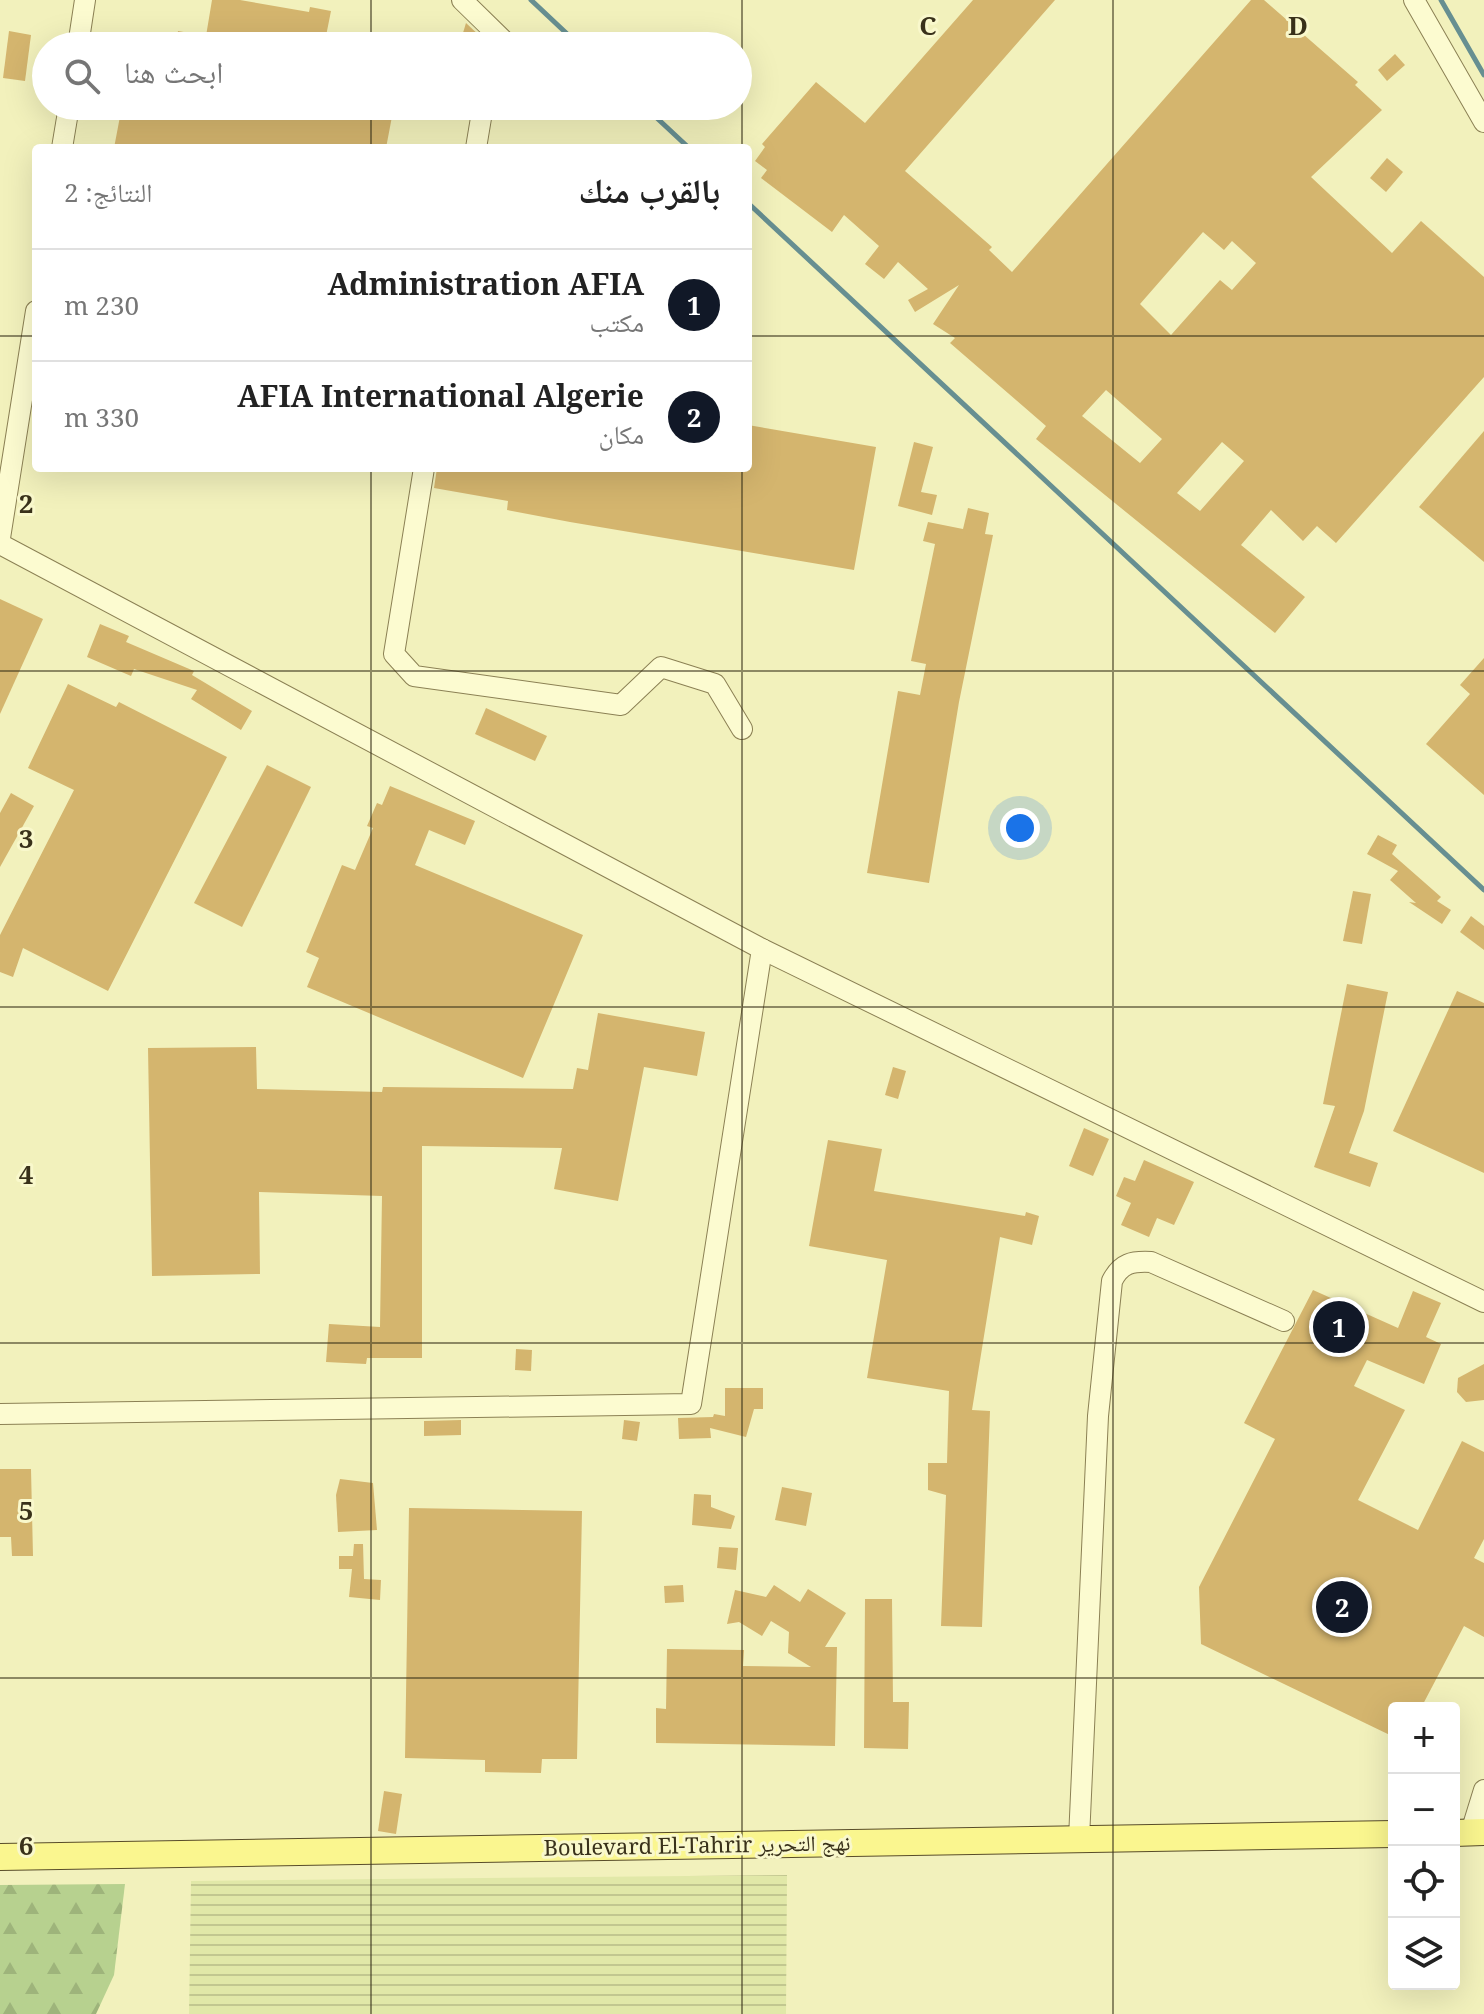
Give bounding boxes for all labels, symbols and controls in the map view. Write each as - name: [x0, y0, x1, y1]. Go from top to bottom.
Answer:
- text: C: [919, 7, 937, 43]
- text: D: [1288, 7, 1308, 43]
- search box: [32, 32, 752, 120]
- text: ابحث هنا: [124, 51, 223, 92]
- icon: search: [60, 54, 104, 98]
- text: بالقرب منك: [578, 167, 720, 213]
- text: النتائج: 2: [64, 174, 152, 210]
- text: Administration AFIA: [327, 263, 644, 304]
- text: 230 m: [64, 287, 139, 323]
- text: 1: [687, 287, 701, 323]
- text: مكتب: [590, 304, 644, 340]
- text: AFIA International Algerie: [237, 375, 644, 416]
- text: 330 m: [64, 399, 139, 435]
- text: 2: [687, 399, 701, 435]
- text: مكان: [598, 416, 644, 452]
- text: 2: [19, 485, 33, 521]
- your location: [1000, 808, 1040, 848]
- text: 3: [19, 820, 33, 856]
- text: 4: [19, 1156, 34, 1192]
- pin: 1: [1313, 1297, 1365, 1357]
- text: 5: [19, 1492, 33, 1528]
- pin: 2: [1316, 1577, 1368, 1637]
- map controls: [1388, 1702, 1460, 1990]
- button: +: [1388, 1702, 1460, 1774]
- button: −: [1388, 1774, 1460, 1846]
- street label: Boulevard El-Tahrir نهج التحرير: [543, 1826, 851, 1862]
- text: 6: [19, 1827, 33, 1863]
- button: locate: [1388, 1846, 1460, 1918]
- button: layers: [1388, 1918, 1460, 1990]

